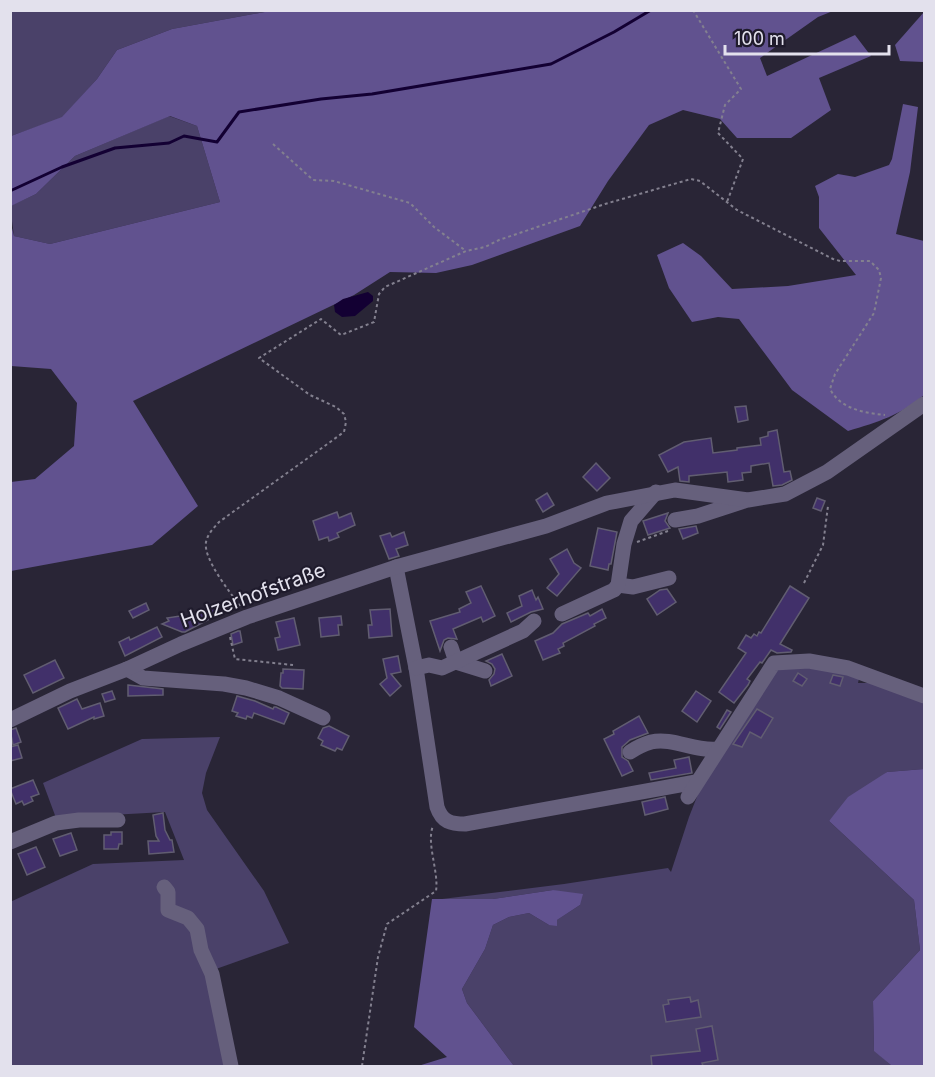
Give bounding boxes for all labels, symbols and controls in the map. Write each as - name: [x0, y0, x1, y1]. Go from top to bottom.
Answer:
- scale bar: [725, 18, 888, 56]
- text: 100 m: [734, 28, 785, 49]
- street label: Holzerhofstraße: [177, 558, 329, 632]

